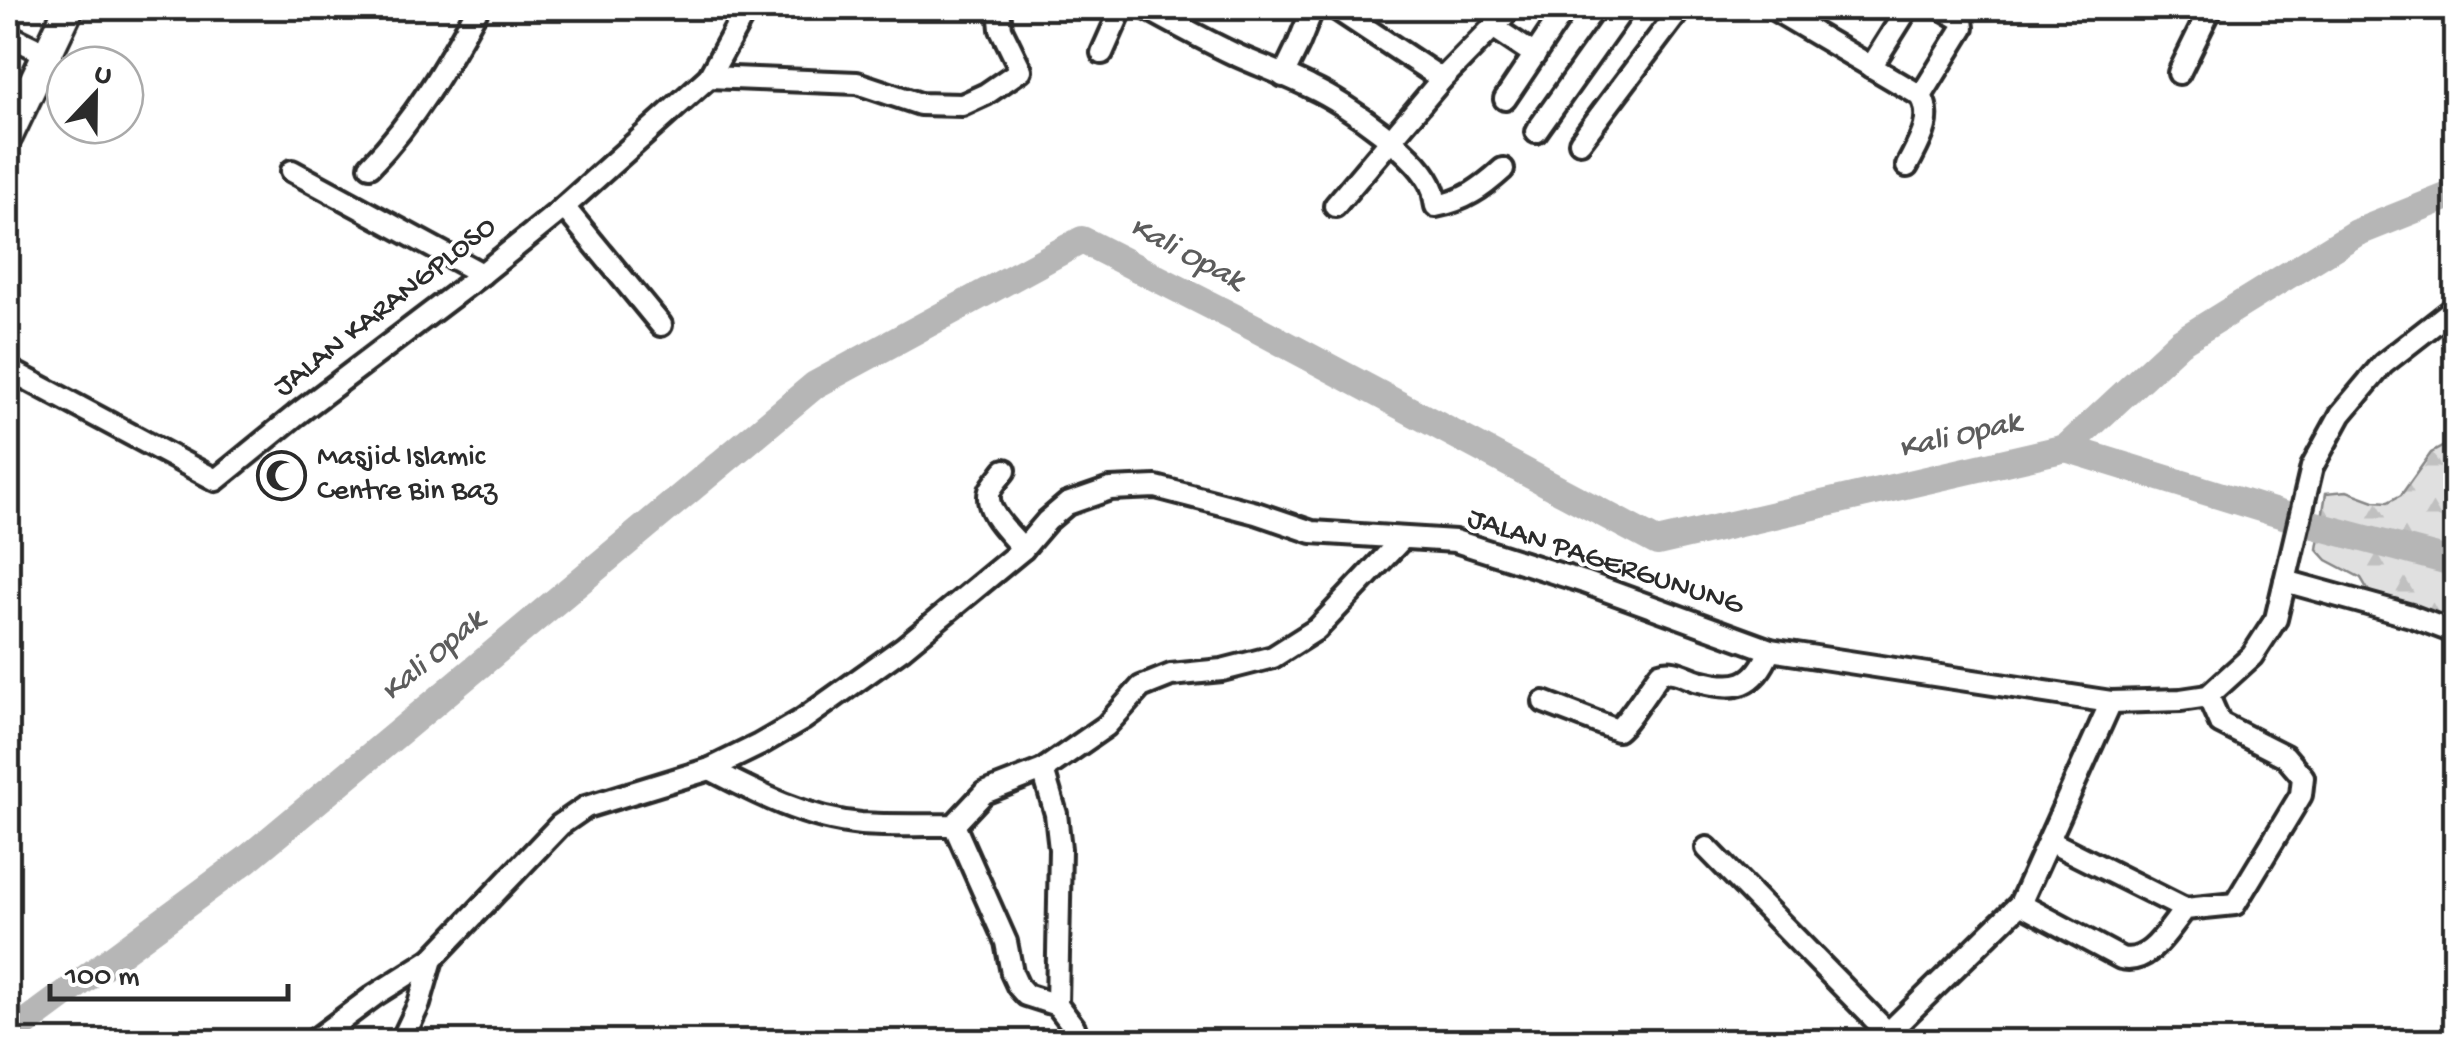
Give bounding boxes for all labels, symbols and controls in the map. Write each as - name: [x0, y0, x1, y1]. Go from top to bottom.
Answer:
- north arrow: [45, 45, 145, 145]
- text: U: [89, 58, 116, 94]
- water label: Kali Opak: [1122, 209, 1252, 302]
- street label: JALAN KARANGPLOSO: [268, 210, 504, 406]
- water label: Kali Opak: [1895, 404, 2027, 469]
- place label: Masjid Islamic Centre Bin Baz: [317, 441, 498, 510]
- mosque icon: Masjid Islamic Centre Bin Baz: [256, 449, 308, 501]
- street label: JALAN PAGERGUNUNG: [1463, 502, 1748, 625]
- water label: Kali Opak: [374, 601, 496, 711]
- scale bar: [50, 939, 288, 1001]
- text: 100 m: [64, 961, 140, 996]

